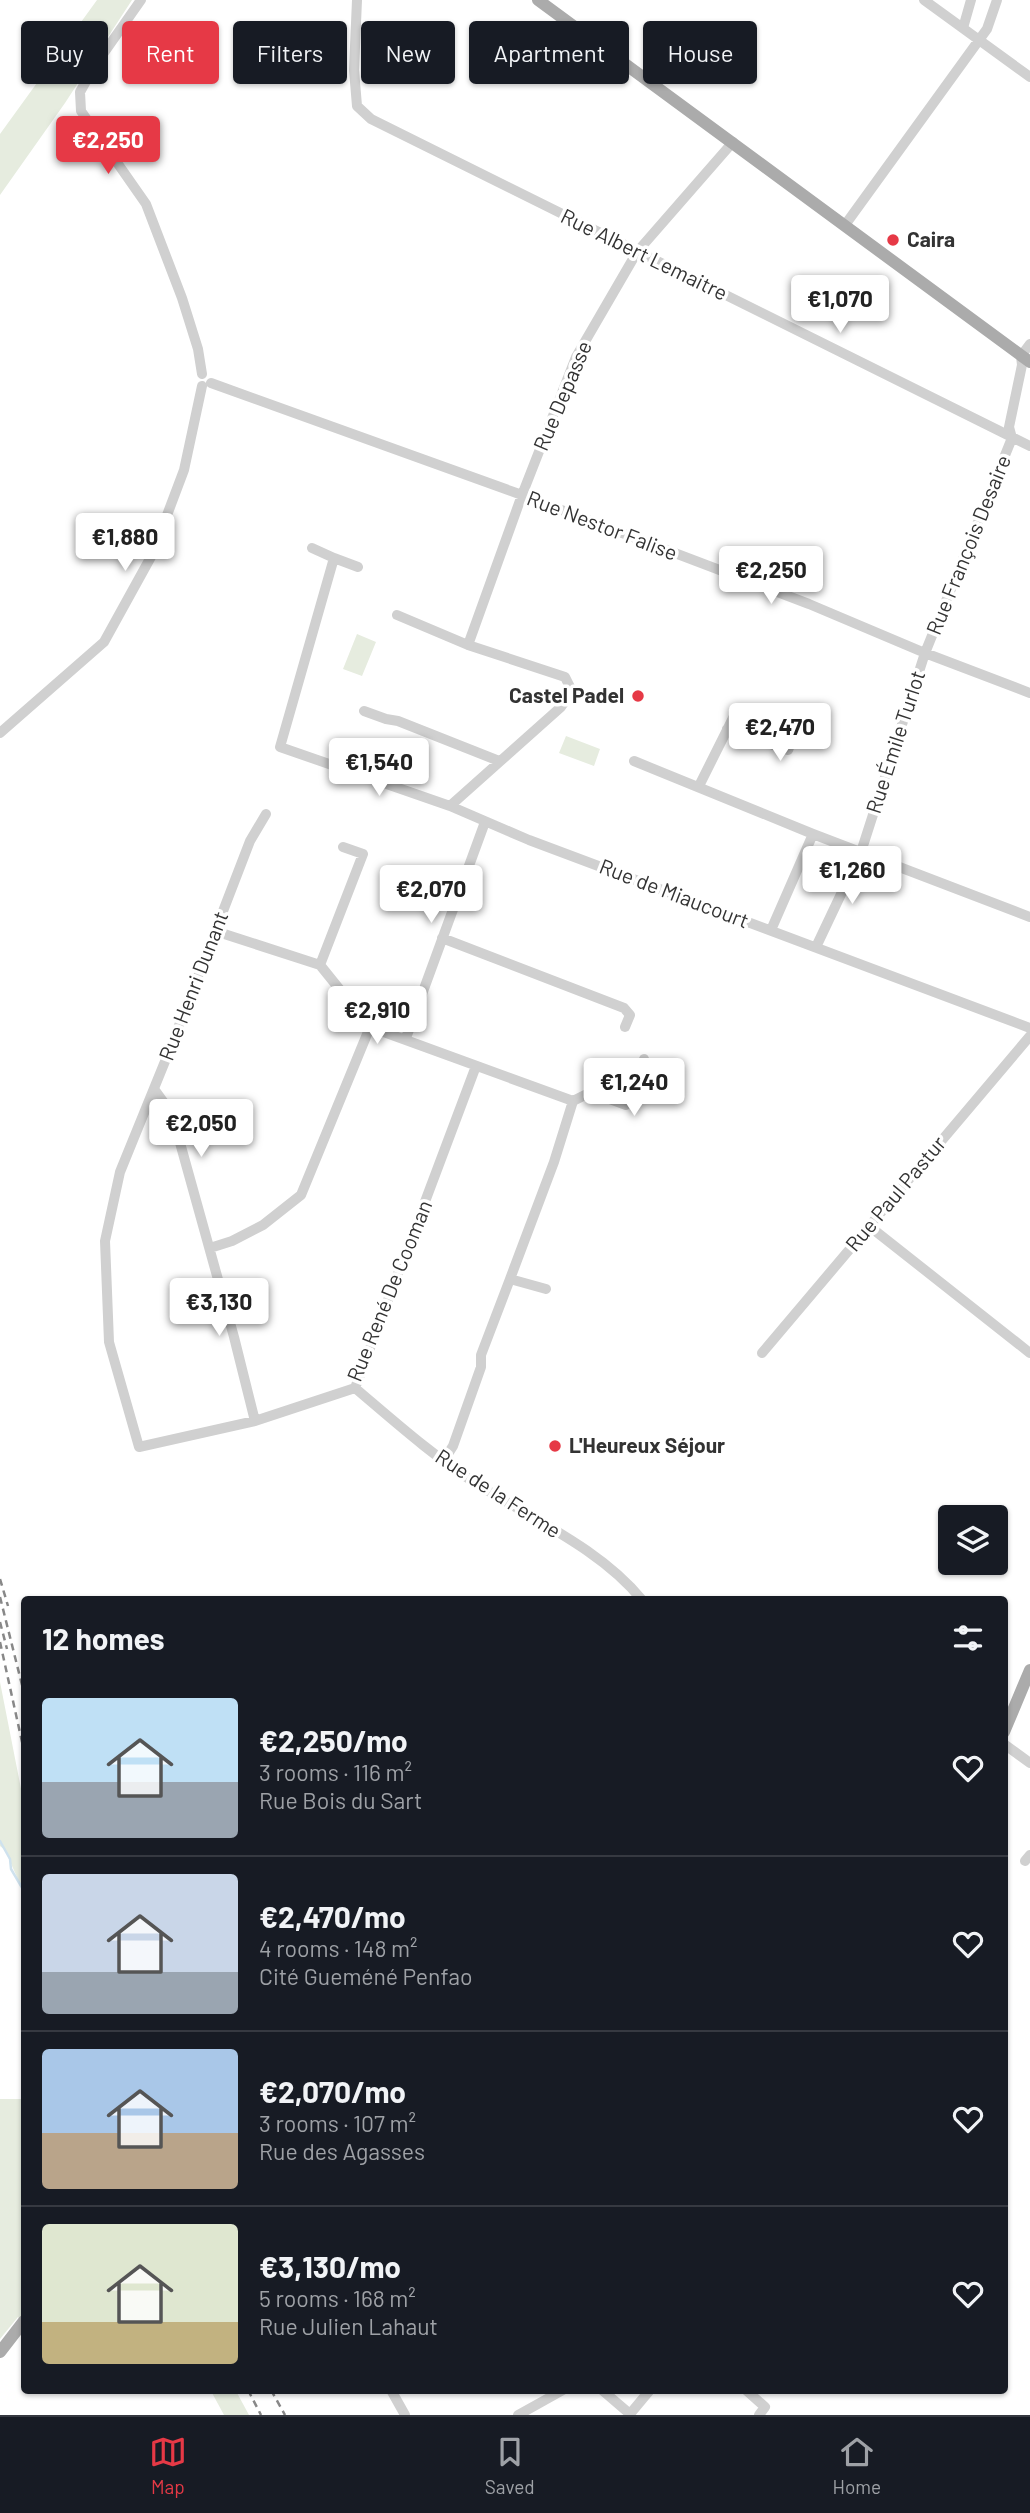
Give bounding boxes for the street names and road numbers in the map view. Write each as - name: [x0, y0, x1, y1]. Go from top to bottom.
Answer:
- street label: Rue Albert Lemaitre: [557, 202, 732, 305]
- street label: Rue Depasse: [527, 337, 596, 454]
- street label: Rue François Desaire: [920, 451, 1015, 638]
- street label: Rue Nestor Falise: [524, 484, 681, 565]
- street label: Rue Émile Turlot: [860, 667, 929, 816]
- street label: Rue de Miaucourt: [596, 853, 753, 933]
- street label: Rue Henri Dunant: [153, 907, 233, 1064]
- street label: Rue Paul Pastur: [839, 1130, 950, 1256]
- street label: Rue René De Cooman: [341, 1196, 436, 1385]
- street label: Rue de la Ferme: [431, 1443, 566, 1543]

